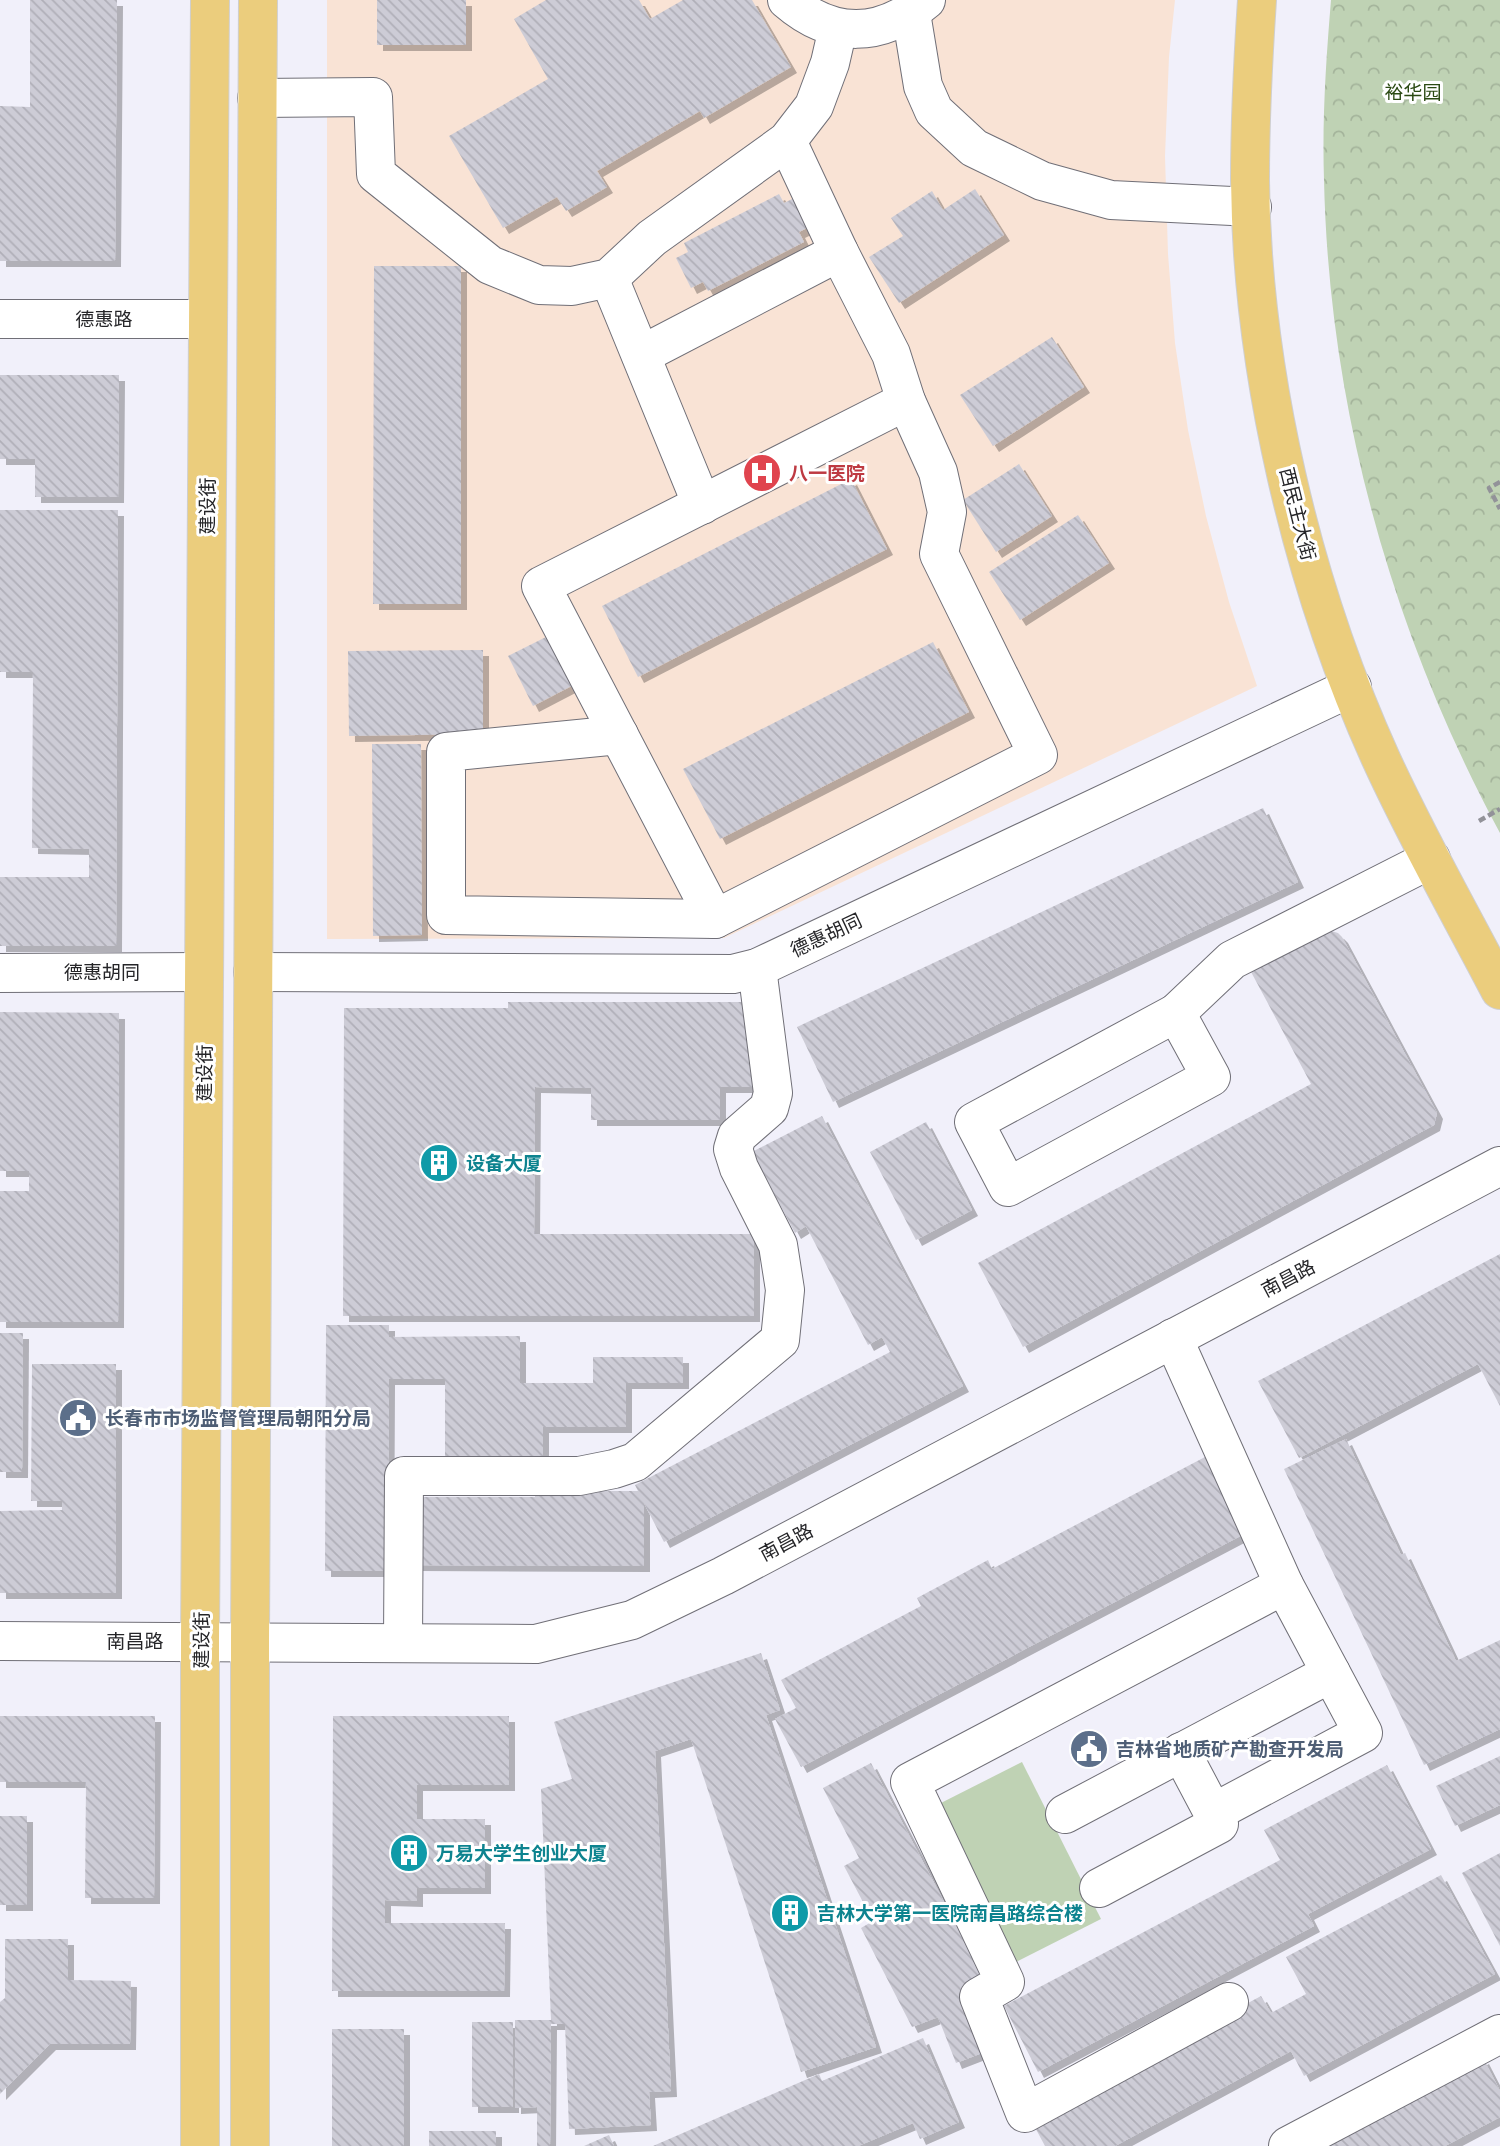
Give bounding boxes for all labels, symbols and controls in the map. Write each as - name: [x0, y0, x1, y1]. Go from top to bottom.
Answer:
- park label: 裕华园: [1384, 79, 1442, 105]
- street label: 德惠路: [75, 306, 133, 332]
- hospital icon: 八一医院: [741, 452, 783, 494]
- place label: 八一医院: [789, 460, 865, 486]
- street label: 西民主大街: [1274, 465, 1322, 563]
- street label: 建设街: [194, 477, 220, 535]
- street label: 德惠胡同: [786, 907, 866, 963]
- street label: 德惠胡同: [64, 959, 140, 985]
- street label: 建设街: [191, 1044, 217, 1102]
- building icon: 设备大厦: [418, 1142, 460, 1184]
- place label: 设备大厦: [466, 1150, 542, 1176]
- street label: 南昌路: [1257, 1253, 1319, 1303]
- public building icon: 长春市市场监督管理局朝阳分局: [57, 1397, 99, 1439]
- place label: 长春市市场监督管理局朝阳分局: [105, 1405, 371, 1431]
- street label: 南昌路: [755, 1517, 817, 1567]
- street label: 建设街: [188, 1611, 214, 1669]
- street label: 南昌路: [106, 1628, 164, 1654]
- public building icon: 吉林省地质矿产勘查开发局: [1068, 1728, 1110, 1770]
- place label: 吉林省地质矿产勘查开发局: [1116, 1736, 1344, 1762]
- building icon: 万易大学生创业大厦: [388, 1832, 430, 1874]
- place label: 万易大学生创业大厦: [436, 1840, 607, 1866]
- building icon: 吉林大学第一医院南昌路综合楼: [769, 1892, 811, 1934]
- place label: 吉林大学第一医院南昌路综合楼: [817, 1900, 1083, 1926]

